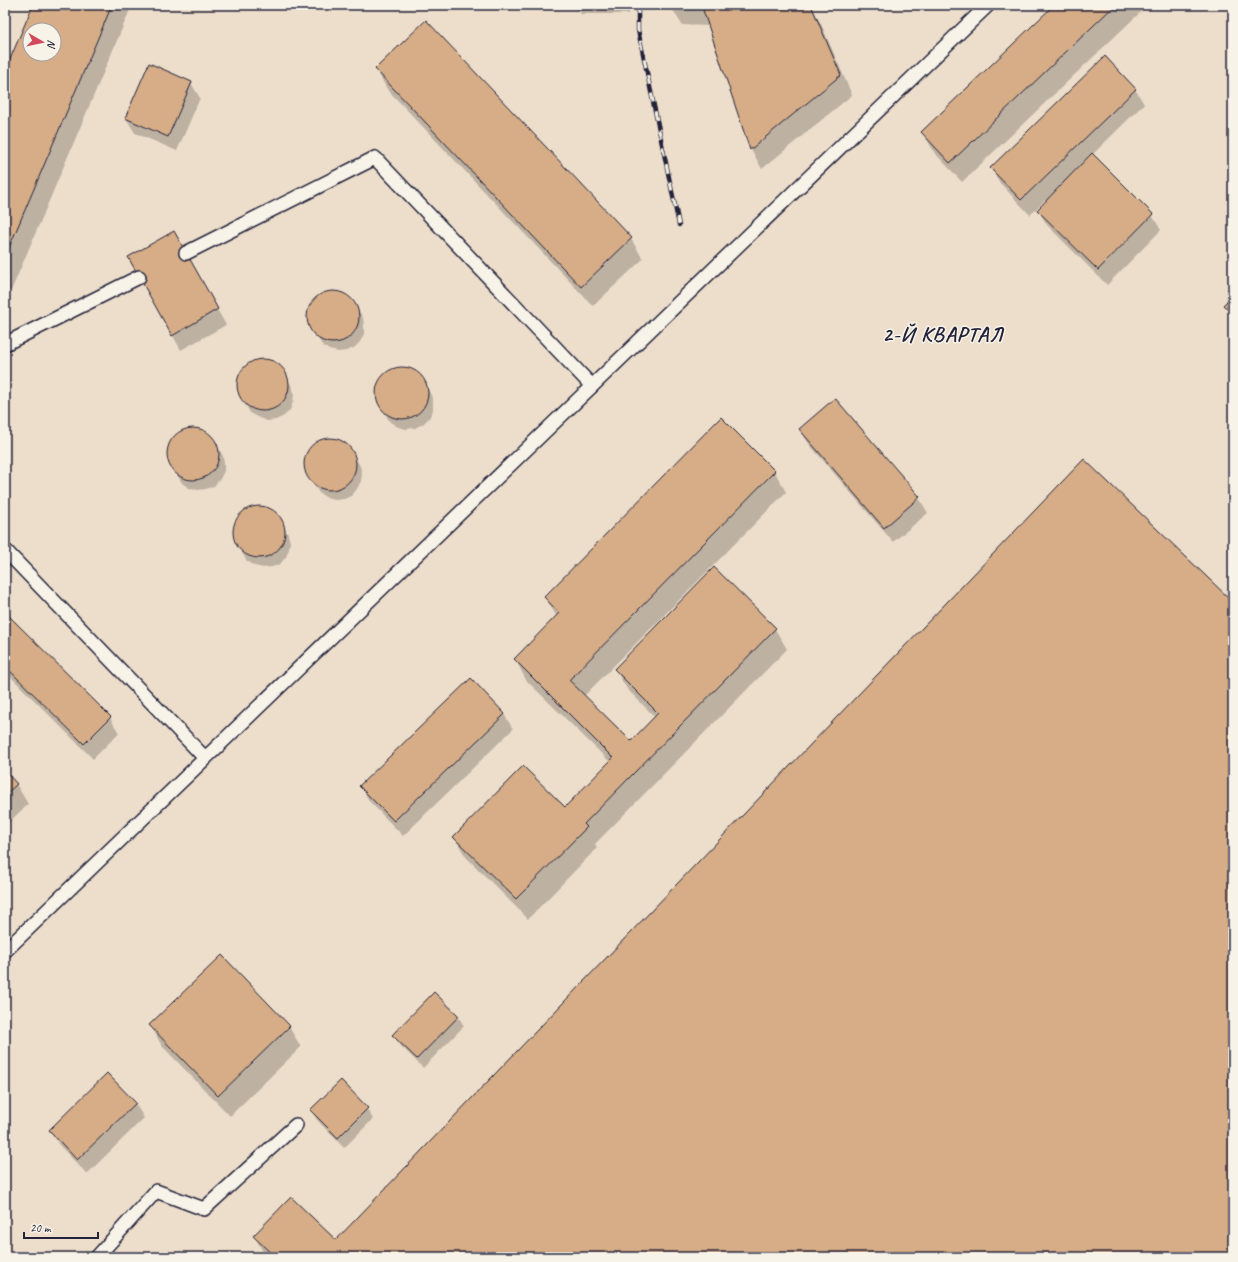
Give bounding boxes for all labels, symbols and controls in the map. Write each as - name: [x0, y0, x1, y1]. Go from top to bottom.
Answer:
- north arrow: [22, 22, 62, 62]
- text: N: [44, 39, 59, 50]
- district label: 2-Й КВАРТАЛ: [882, 321, 1005, 347]
- scale bar: [24, 1214, 98, 1240]
- text: 20 m: [30, 1220, 52, 1236]

